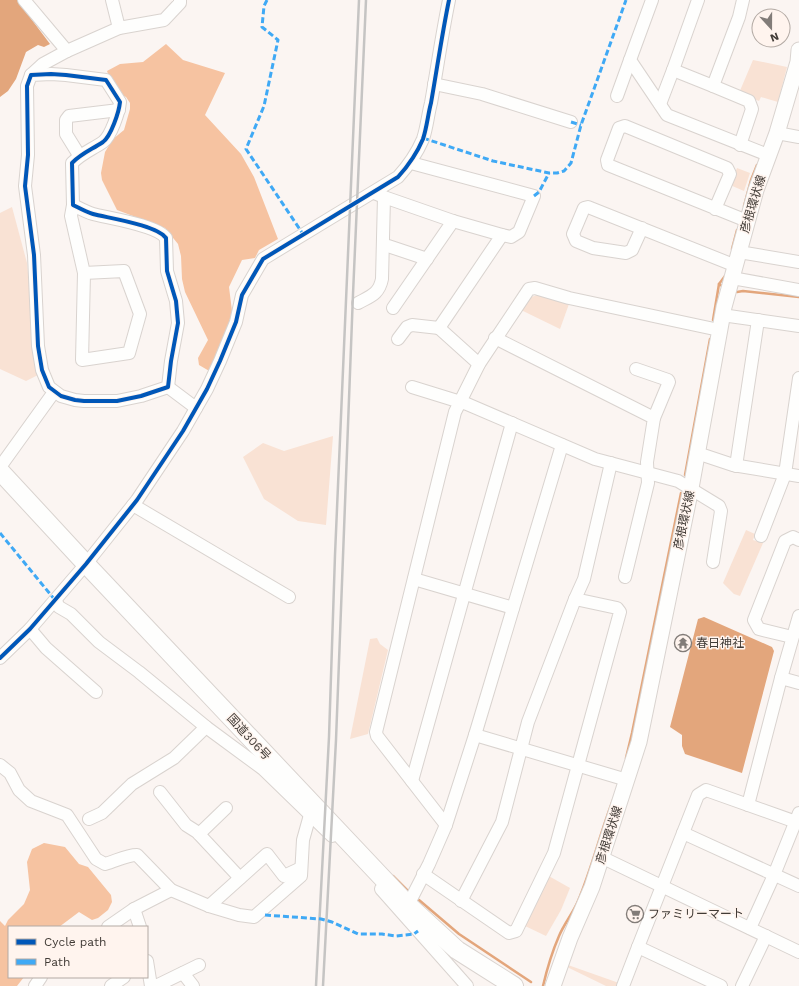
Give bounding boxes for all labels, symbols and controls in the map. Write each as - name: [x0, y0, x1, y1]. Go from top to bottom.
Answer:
- north arrow: [751, 8, 791, 48]
- text: N: [768, 29, 781, 44]
- street label: 彦根環状線: [738, 173, 768, 235]
- street label: 彦根環状線: [671, 489, 697, 551]
- temple icon: 春日神社: [673, 633, 693, 653]
- place label: 春日神社: [696, 636, 744, 650]
- street label: 国道306号: [224, 711, 274, 763]
- street label: 彦根環状線: [593, 804, 625, 866]
- supermarket icon: ファミリーマート: [625, 904, 645, 924]
- place label: ファミリーマート: [648, 907, 744, 921]
- legend: [8, 926, 148, 978]
- text: Cycle path: [44, 935, 106, 949]
- text: Path: [44, 955, 70, 969]

